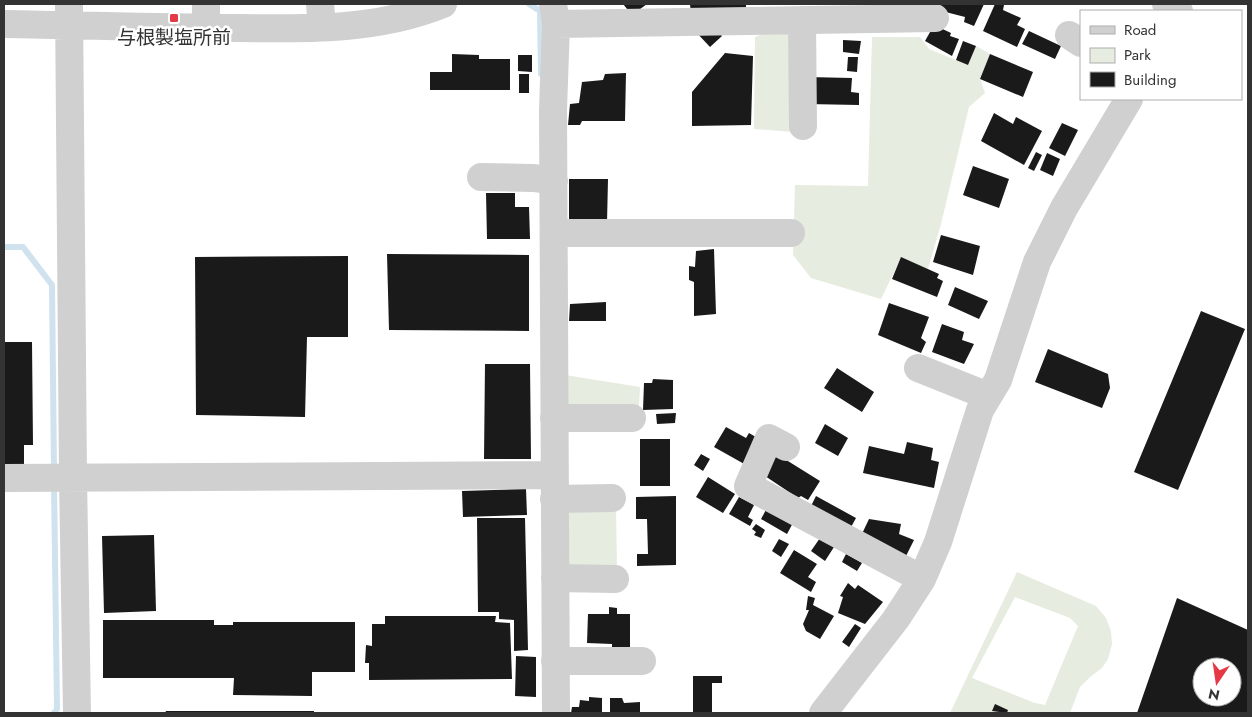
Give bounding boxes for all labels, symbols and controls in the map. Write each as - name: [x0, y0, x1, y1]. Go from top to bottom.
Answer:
- legend: [1080, 10, 1242, 100]
- marker: 与根製塩所前: [168, 12, 180, 24]
- text: Road: [1124, 19, 1156, 41]
- place label: 与根製塩所前: [117, 24, 231, 51]
- text: Park: [1124, 44, 1151, 66]
- text: Building: [1124, 69, 1176, 91]
- north arrow: [1192, 657, 1242, 707]
- text: N: [1206, 684, 1222, 706]

